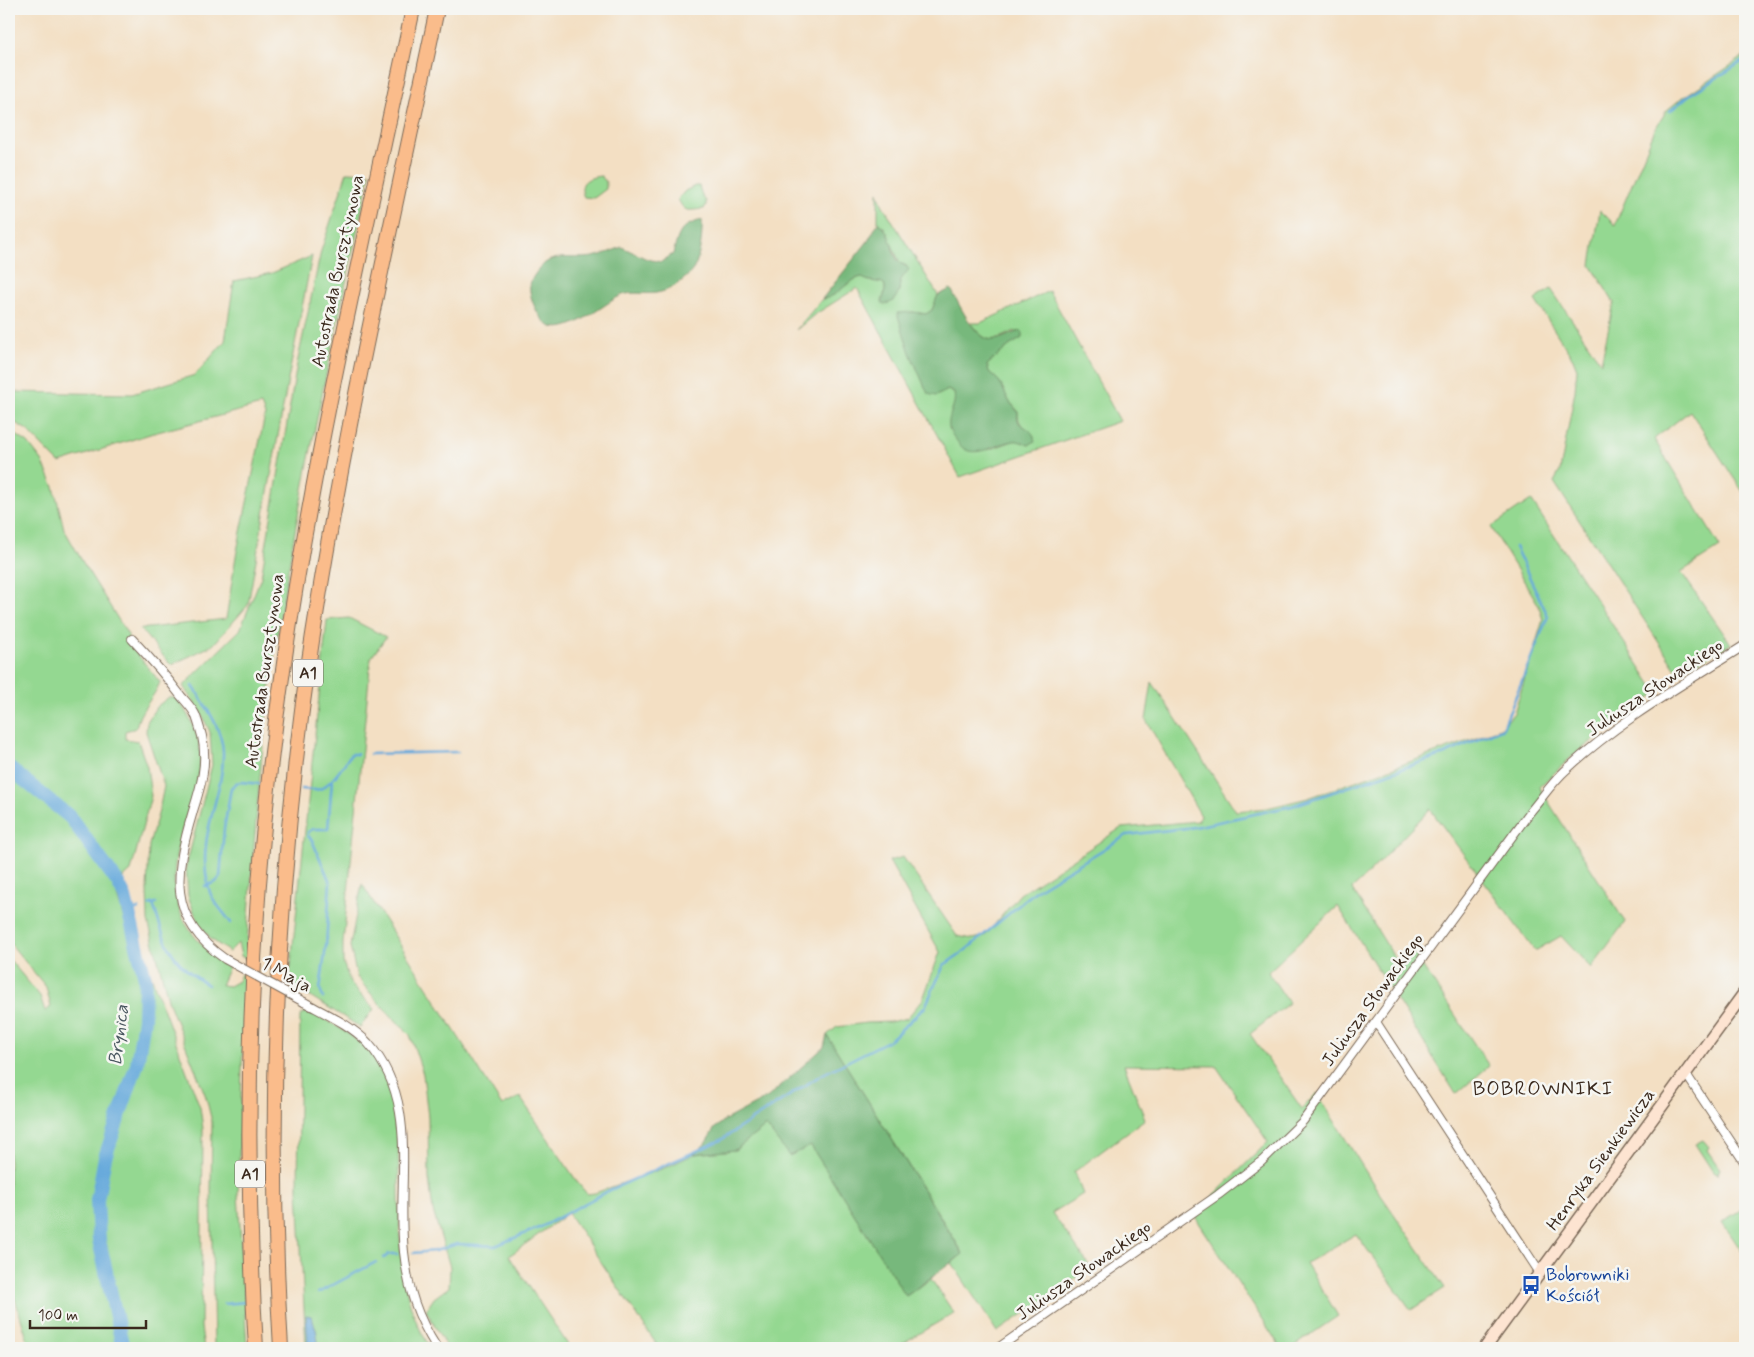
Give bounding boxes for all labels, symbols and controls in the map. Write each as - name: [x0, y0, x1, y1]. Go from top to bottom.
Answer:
- street label: Autostrada Bursztynowa: [306, 173, 370, 369]
- street label: Autostrada Bursztynowa: [239, 572, 291, 770]
- street label: Juliusza Słowackiego: [1582, 634, 1728, 742]
- road number: A1: [293, 660, 323, 686]
- street label: Juliusza Słowackiego: [1316, 928, 1430, 1072]
- street label: 1 Maja: [257, 951, 315, 999]
- water label: Brynica: [103, 1003, 135, 1067]
- district label: BOBROWNIKI: [1473, 1076, 1613, 1103]
- street label: Henryka Sienkiewicza: [1541, 1084, 1661, 1236]
- road number: A1: [235, 1160, 265, 1188]
- street label: Juliusza Słowackiego: [1012, 1215, 1156, 1327]
- place label: Bobrowniki Kościół: [1546, 1263, 1629, 1308]
- bus stop icon: Bobrowniki Kościół: [1520, 1274, 1542, 1296]
- scale bar: [30, 1297, 146, 1329]
- text: 100 m: [38, 1306, 78, 1326]

